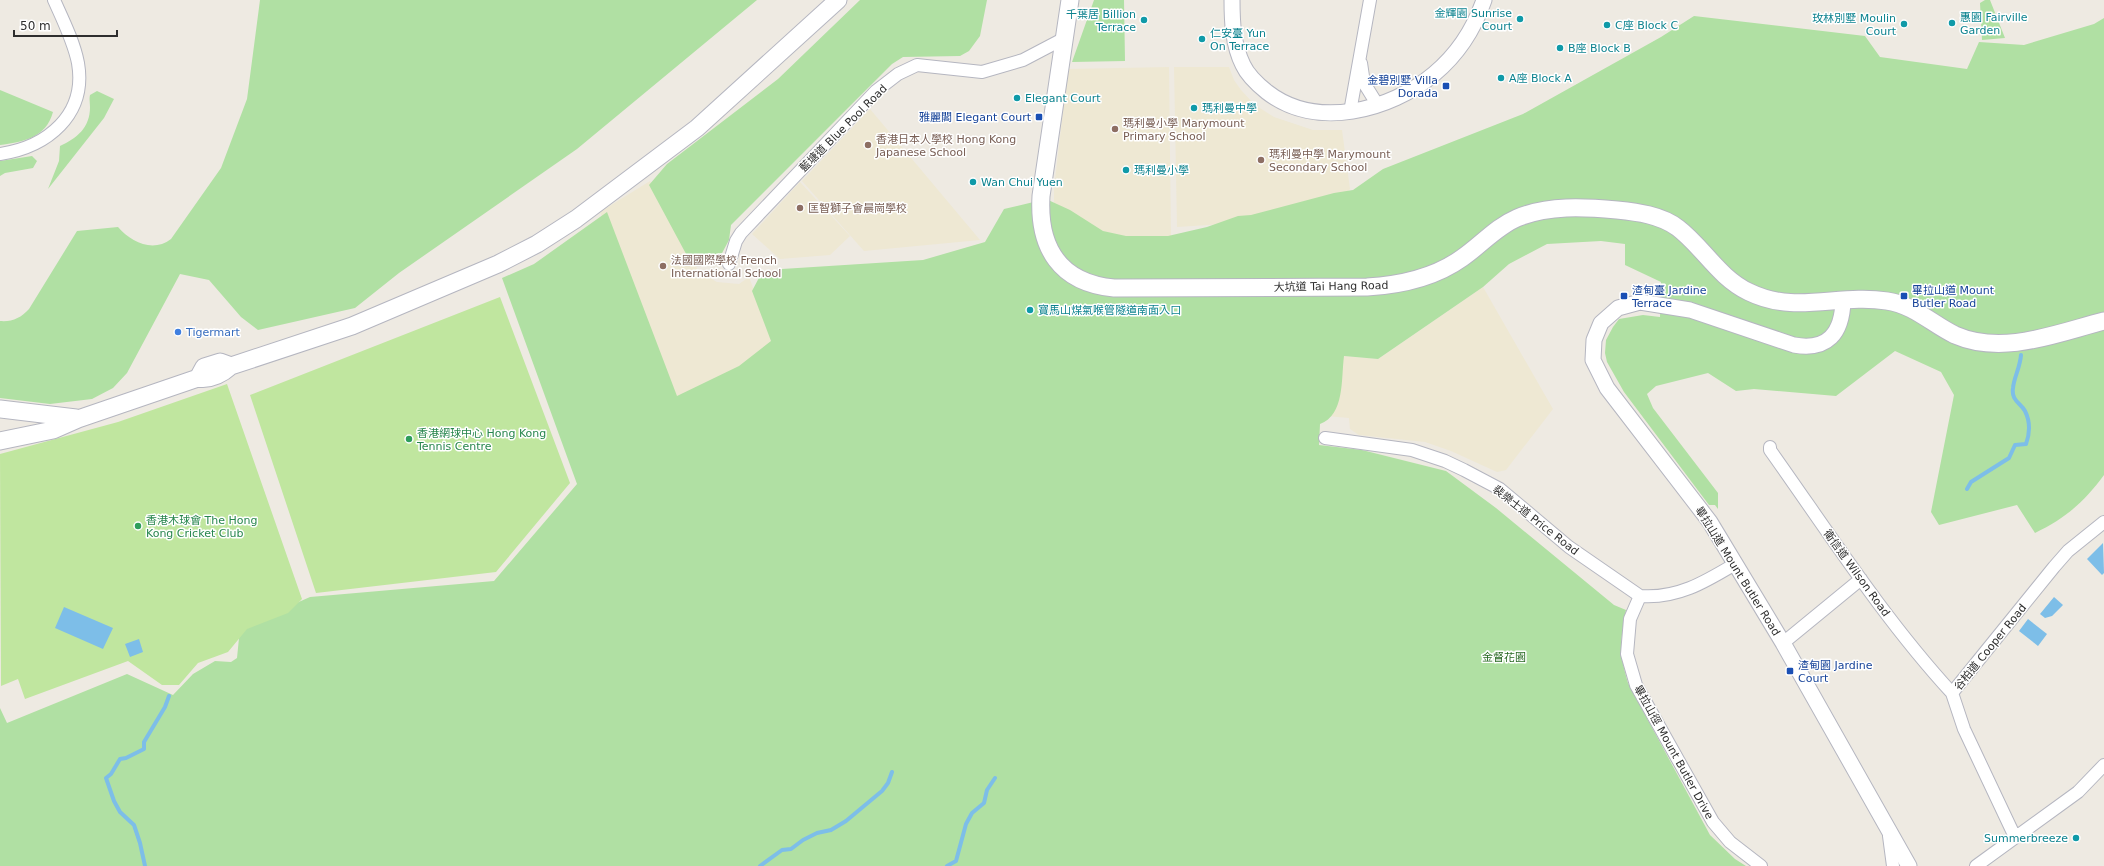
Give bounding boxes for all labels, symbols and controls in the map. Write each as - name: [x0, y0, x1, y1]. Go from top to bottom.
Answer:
- place label: 金輝園 Sunrise Court: [1435, 7, 1513, 33]
- place label: 千葉居 Billion Terrace: [1066, 8, 1136, 34]
- place label: 惠園 Fairville Garden: [1960, 11, 2028, 37]
- scale bar: [14, 12, 117, 38]
- place label: 玫林別墅 Moulin Court: [1812, 12, 1897, 38]
- marker: 金輝園 Sunrise Court: [1515, 14, 1525, 24]
- marker: 千葉居 Billion Terrace: [1139, 15, 1149, 25]
- marker: 惠園 Fairville Garden: [1947, 18, 1957, 28]
- text: 50 m: [20, 19, 51, 33]
- place label: C座 Block C: [1615, 19, 1678, 32]
- marker: 玫林別墅 Moulin Court: [1899, 19, 1909, 29]
- marker: C座 Block C: [1602, 20, 1612, 30]
- place label: 仁安臺 Yun On Terrace: [1210, 27, 1269, 53]
- marker: 仁安臺 Yun On Terrace: [1197, 34, 1207, 44]
- place label: B座 Block B: [1568, 42, 1631, 55]
- marker: B座 Block B: [1555, 43, 1565, 53]
- place label: A座 Block A: [1509, 72, 1572, 85]
- marker: A座 Block A: [1496, 73, 1506, 83]
- place label: 金碧別墅 Villa Dorada: [1367, 74, 1438, 100]
- marker: 金碧別墅 Villa Dorada: [1441, 81, 1451, 91]
- street label: 藍塘道 Blue Pool Road: [797, 82, 890, 175]
- place label: Elegant Court: [1025, 92, 1101, 105]
- marker: Elegant Court: [1012, 93, 1022, 103]
- place label: 瑪利曼中學: [1202, 102, 1257, 115]
- marker: 瑪利曼中學: [1189, 103, 1199, 113]
- place label: 雅麗閣 Elegant Court: [919, 111, 1032, 124]
- marker: 雅麗閣 Elegant Court: [1034, 112, 1044, 122]
- place label: 瑪利曼小學 Marymount Primary School: [1123, 117, 1245, 143]
- marker: 瑪利曼小學 Marymount Primary School: [1110, 124, 1120, 134]
- place label: 香港日本人學校 Hong Kong Japanese School: [875, 133, 1016, 159]
- marker: 香港日本人學校 Hong Kong Japanese School: [863, 140, 873, 150]
- place label: 瑪利曼中學 Marymount Secondary School: [1269, 148, 1391, 174]
- marker: 瑪利曼中學 Marymount Secondary School: [1256, 155, 1266, 165]
- place label: 瑪利曼小學: [1134, 164, 1189, 177]
- marker: 瑪利曼小學: [1121, 165, 1131, 175]
- place label: Wan Chui Yuen: [981, 176, 1063, 189]
- marker: Wan Chui Yuen: [968, 177, 978, 187]
- place label: 匡智獅子會晨崗學校: [808, 202, 907, 215]
- marker: 匡智獅子會晨崗學校: [795, 203, 805, 213]
- place label: 法國國際學校 French International School: [671, 254, 781, 280]
- marker: 法國國際學校 French International School: [658, 261, 668, 271]
- street label: 大坑道 Tai Hang Road: [1274, 279, 1388, 294]
- place label: 渣甸臺 Jardine Terrace: [1631, 284, 1707, 310]
- place label: 畢拉山道 Mount Butler Road: [1912, 284, 1995, 310]
- marker: 渣甸臺 Jardine Terrace: [1619, 291, 1629, 301]
- marker: 畢拉山道 Mount Butler Road: [1899, 291, 1909, 301]
- place label: 寶馬山煤氣喉管隧道南面入口: [1038, 304, 1181, 317]
- marker: 寶馬山煤氣喉管隧道南面入口: [1025, 305, 1035, 315]
- place label: Tigermart: [185, 326, 240, 339]
- marker: Tigermart: [173, 327, 183, 337]
- place label: 香港網球中心 Hong Kong Tennis Centre: [416, 427, 546, 453]
- marker: 香港網球中心 Hong Kong Tennis Centre: [404, 434, 414, 444]
- street label: 裴樂士道 Price Road: [1490, 483, 1581, 558]
- street label: 畢拉山道 Mount Butler Road: [1692, 504, 1783, 638]
- place label: 香港木球會 The Hong Kong Cricket Club: [146, 514, 257, 540]
- marker: 香港木球會 The Hong Kong Cricket Club: [133, 521, 143, 531]
- street label: 衛信道 Wilson Road: [1820, 527, 1892, 619]
- street label: 谷柏道 Cooper Road: [1952, 602, 2029, 693]
- park label: 金督花園: [1482, 651, 1526, 664]
- place label: 渣甸園 Jardine Court: [1798, 659, 1873, 685]
- marker: 渣甸園 Jardine Court: [1785, 666, 1795, 676]
- street label: 畢拉山徑 Mount Butler Drive: [1631, 683, 1716, 822]
- place label: Summerbreeze: [1984, 832, 2068, 845]
- marker: Summerbreeze: [2071, 833, 2081, 843]

